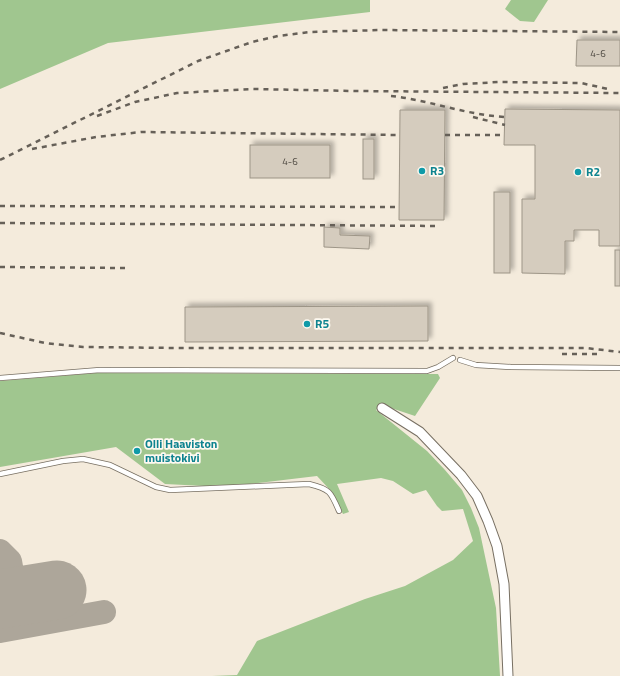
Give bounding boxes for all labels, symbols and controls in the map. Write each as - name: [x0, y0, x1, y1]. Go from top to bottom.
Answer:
- house number: 4-6: [590, 46, 606, 61]
- house number: 4-6: [282, 154, 298, 169]
- place label: R3: [430, 161, 444, 180]
- place label: R2: [586, 162, 600, 181]
- marker: R3: [417, 166, 427, 176]
- marker: R2: [573, 167, 583, 177]
- place label: R5: [315, 314, 329, 333]
- marker: R5: [302, 319, 312, 329]
- place label: Olli Haaviston muistokivi: [145, 434, 217, 467]
- marker: Olli Haaviston muistokivi: [132, 446, 142, 456]

